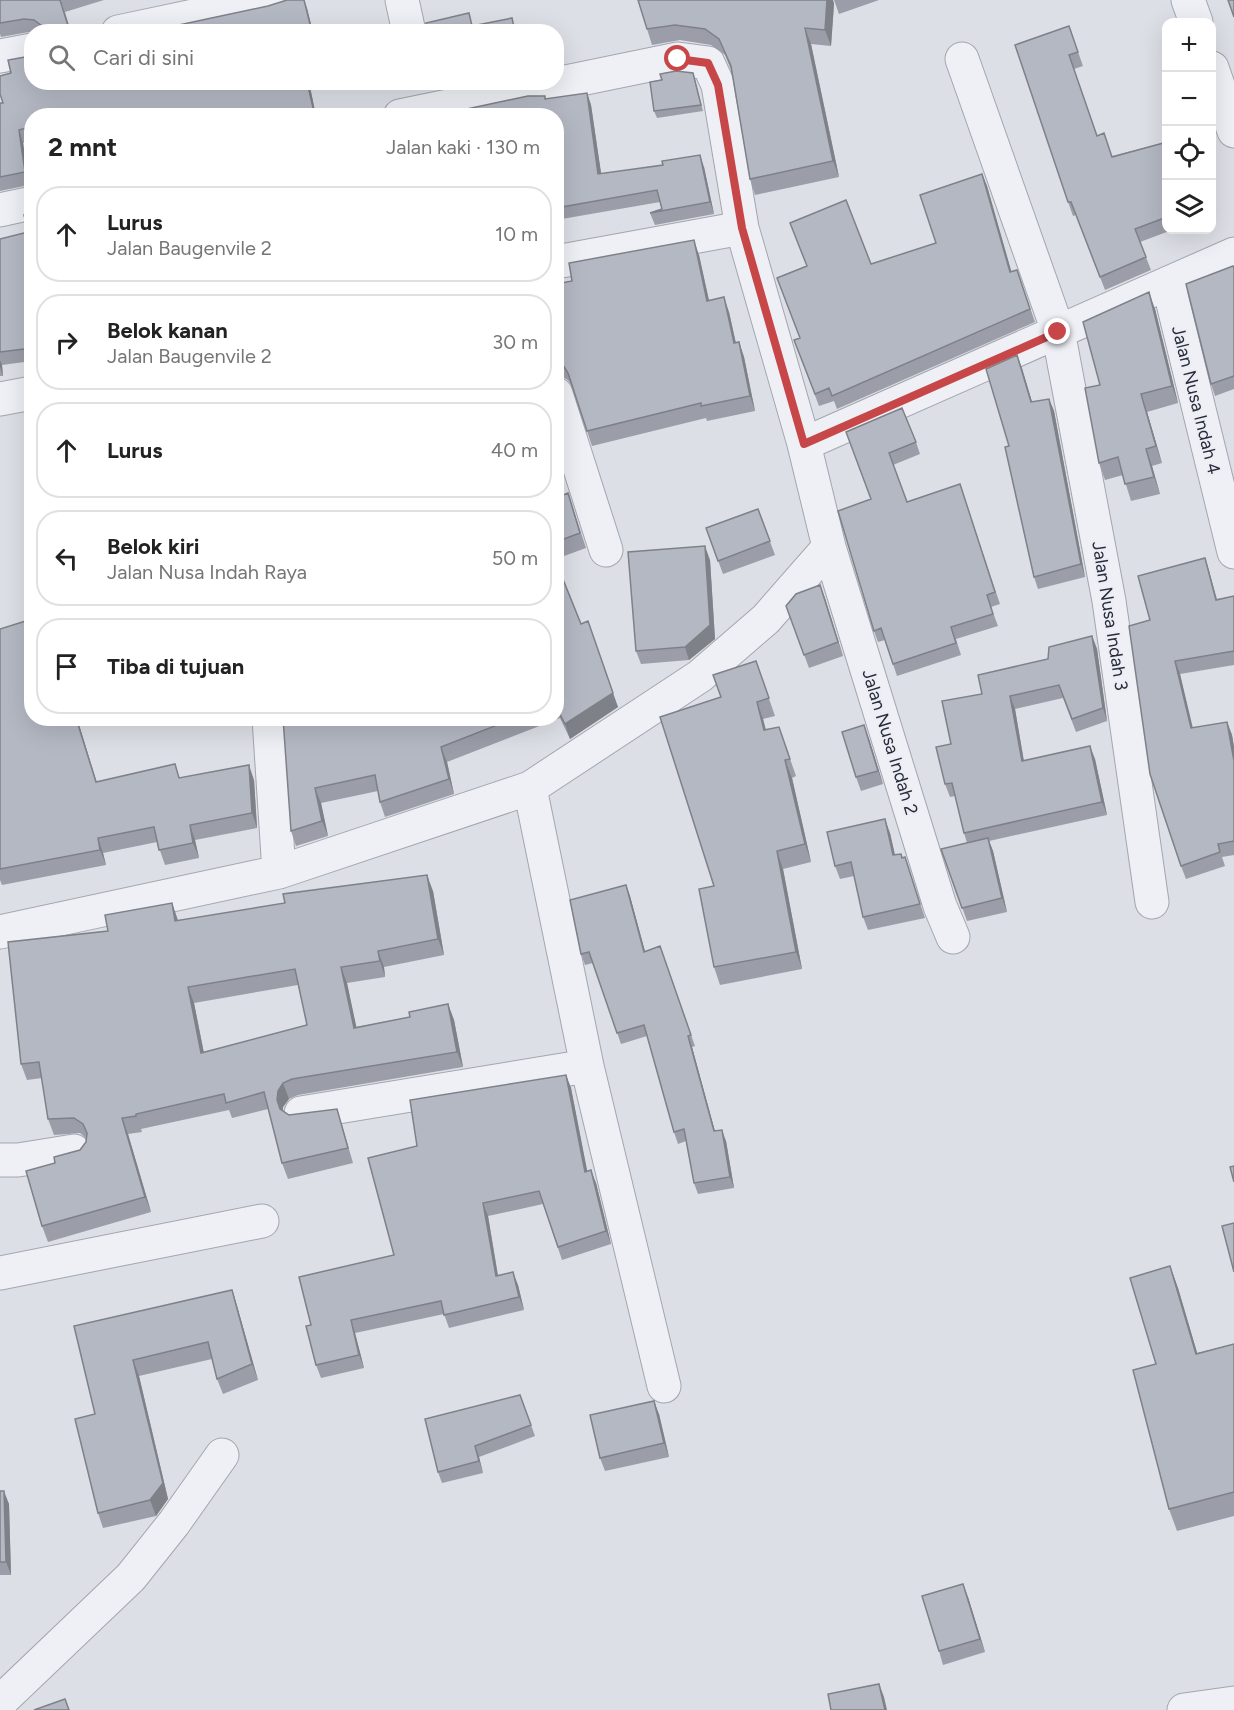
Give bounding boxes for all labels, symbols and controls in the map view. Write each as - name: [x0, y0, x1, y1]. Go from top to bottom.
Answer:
- map controls: [1162, 18, 1216, 234]
- button: +: [1162, 18, 1216, 72]
- search box: [24, 24, 564, 90]
- icon: search: [45, 41, 78, 74]
- text: Cari di sini: [93, 44, 194, 71]
- route start: [664, 45, 690, 71]
- button: −: [1162, 72, 1216, 126]
- button: locate: [1162, 126, 1216, 180]
- text: 2 mnt: [48, 131, 117, 163]
- text: Jalan kaki · 130 m: [386, 135, 540, 159]
- button: layers: [1162, 180, 1216, 234]
- text: Lurus: [107, 209, 162, 236]
- icon: ahead: [50, 218, 83, 251]
- text: 10 m: [495, 222, 538, 246]
- text: Jalan Baugenvile 2: [107, 236, 272, 260]
- text: Belok kanan: [107, 317, 228, 344]
- route end: [1044, 318, 1070, 344]
- street label: Jalan Nusa Indah 4: [1167, 323, 1225, 477]
- icon: right: [50, 326, 83, 359]
- text: 30 m: [492, 330, 538, 354]
- text: Jalan Baugenvile 2: [107, 344, 272, 368]
- icon: ahead: [50, 434, 83, 467]
- text: Lurus: [107, 437, 162, 464]
- text: 40 m: [491, 438, 538, 462]
- text: Belok kiri: [107, 533, 200, 560]
- street label: Jalan Nusa Indah 3: [1087, 540, 1133, 692]
- icon: left: [50, 542, 83, 575]
- text: 50 m: [492, 546, 538, 570]
- text: Jalan Nusa Indah Raya: [107, 560, 307, 584]
- icon: arrive: [50, 650, 83, 683]
- text: Tiba di tujuan: [107, 653, 244, 680]
- street label: Jalan Nusa Indah 2: [857, 666, 923, 818]

